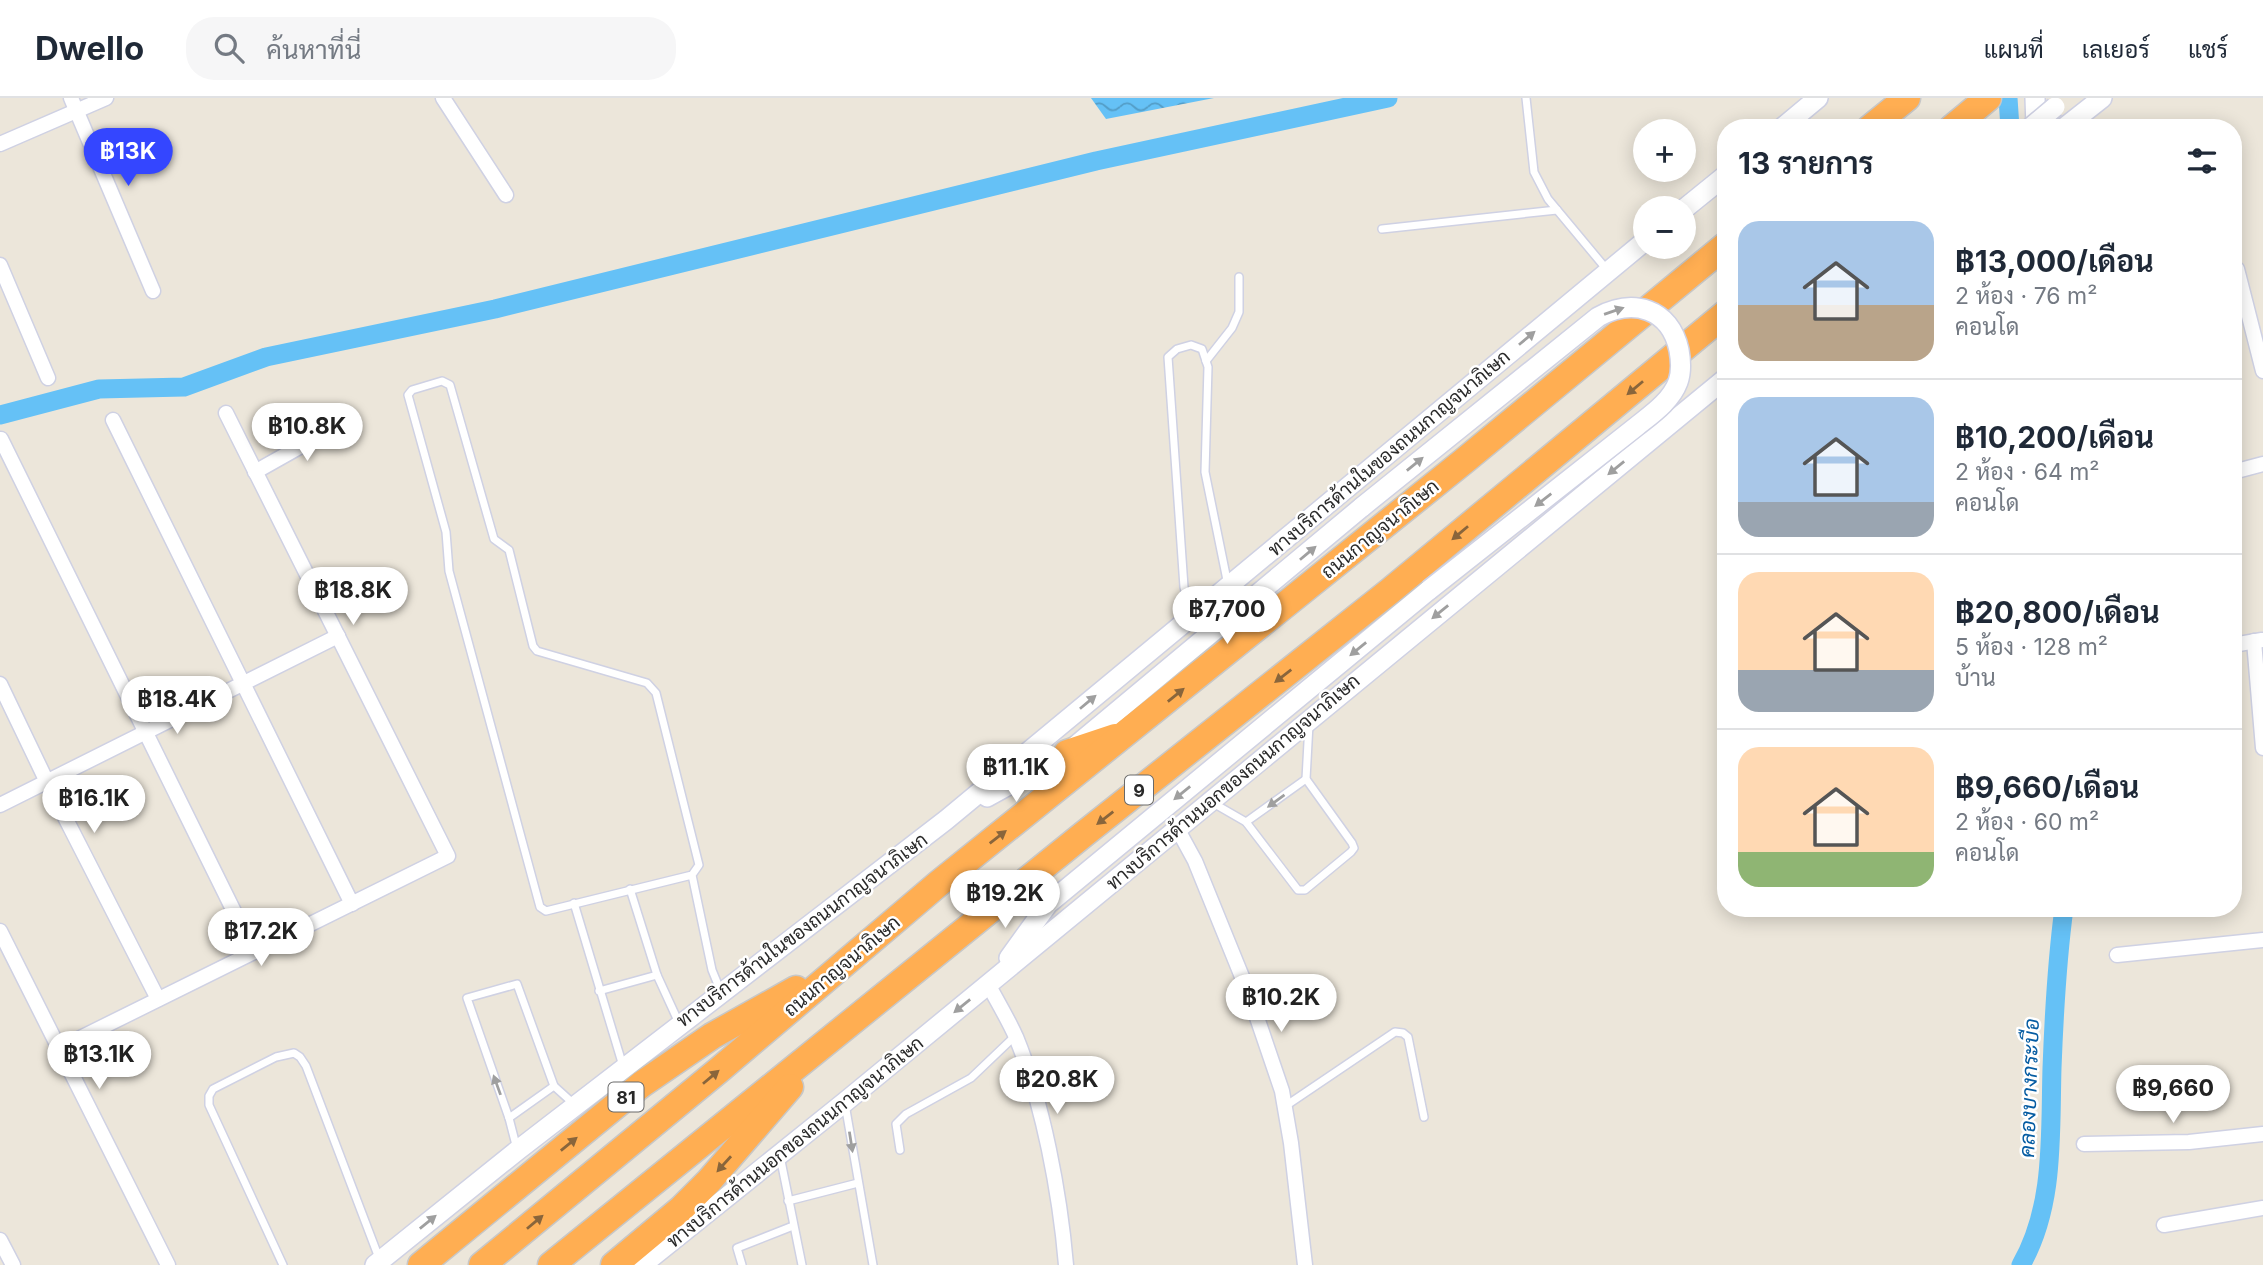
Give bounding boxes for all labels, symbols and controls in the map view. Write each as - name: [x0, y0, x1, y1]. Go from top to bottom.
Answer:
- search box: [186, 17, 676, 80]
- text: Dwello: [35, 28, 144, 68]
- icon: search: [210, 29, 248, 67]
- text: ค้นหาที่นี่: [266, 34, 361, 65]
- text: แผนที่: [1984, 35, 2044, 64]
- text: เลเยอร์: [2082, 35, 2150, 64]
- text: แชร์: [2188, 35, 2228, 64]
- map controls: [1633, 119, 1696, 259]
- button: +: [1633, 119, 1696, 182]
- pin: ฿13K: [87, 129, 169, 188]
- text: ฿13K: [100, 137, 156, 165]
- icon: filters: [2183, 142, 2221, 180]
- text: 13 รายการ: [1738, 145, 1873, 181]
- button: −: [1633, 196, 1696, 259]
- text: ฿13,000/เดือน: [1955, 243, 2154, 279]
- icon: home: [1794, 249, 1878, 333]
- text: 2 ห้อง · 76 m²: [1955, 282, 2097, 310]
- one-way arrow: [1604, 305, 1625, 316]
- text: คอนโด: [1955, 313, 2019, 341]
- one-way arrow: [1518, 331, 1536, 346]
- street label: ทางบริการด้านในของถนนกาญจนาภิเษก: [1264, 345, 1514, 561]
- one-way arrow: [1627, 380, 1644, 395]
- pin: ฿10.8K: [250, 404, 364, 463]
- text: ฿10.8K: [268, 412, 346, 440]
- text: ฿10,200/เดือน: [1955, 419, 2154, 455]
- icon: home: [1794, 425, 1878, 509]
- one-way arrow: [1407, 457, 1424, 472]
- text: 2 ห้อง · 64 m²: [1955, 458, 2100, 486]
- one-way arrow: [1607, 460, 1625, 475]
- street label: ถนนกาญจนาภิเษก: [1317, 475, 1443, 583]
- text: คอนโด: [1955, 489, 2019, 517]
- one-way arrow: [1535, 493, 1553, 508]
- one-way arrow: [1452, 526, 1470, 541]
- one-way arrow: [1299, 546, 1316, 561]
- pin: ฿18.8K: [296, 568, 410, 627]
- text: ฿18.8K: [314, 576, 392, 604]
- pin: ฿7,700: [1170, 587, 1284, 646]
- text: ฿20,800/เดือน: [1955, 594, 2160, 630]
- text: ฿7,700: [1189, 595, 1265, 623]
- icon: home: [1794, 600, 1878, 684]
- one-way arrow: [1431, 604, 1449, 619]
- text: 5 ห้อง · 128 m²: [1955, 633, 2108, 661]
- one-way arrow: [1349, 641, 1366, 656]
- text: บ้าน: [1955, 664, 1996, 692]
- street label: ทางบริการด้านนอกของถนนกาญจนาภิเษก: [1102, 669, 1364, 895]
- one-way arrow: [1274, 669, 1292, 683]
- pin: ฿18.4K: [120, 676, 234, 736]
- text: ฿18.4K: [137, 685, 217, 713]
- one-way arrow: [1167, 688, 1184, 703]
- one-way arrow: [1079, 695, 1096, 710]
- pin: ฿11.1K: [959, 744, 1073, 804]
- text: ฿11.1K: [982, 753, 1050, 781]
- text: ฿9,660/เดือน: [1955, 769, 2139, 805]
- icon: home: [1794, 775, 1878, 859]
- pin: ฿16.1K: [37, 776, 151, 835]
- road number: 9: [1125, 776, 1153, 804]
- text: ฿16.1K: [58, 784, 130, 812]
- one-way arrow: [1173, 786, 1191, 801]
- one-way arrow: [1267, 793, 1285, 807]
- text: 2 ห้อง · 60 m²: [1955, 808, 2099, 836]
- one-way arrow: [1096, 810, 1114, 825]
- street label: ทางบริการด้านในของถนนกาญจนาภิเษก: [672, 828, 932, 1032]
- one-way arrow: [990, 830, 1007, 845]
- text: คอนโด: [1955, 839, 2019, 867]
- pin: ฿19.2K: [948, 870, 1062, 930]
- text: ฿19.2K: [966, 879, 1044, 907]
- pin: ฿17.2K: [204, 908, 318, 968]
- street label: ถนนกาญจนาภิเษก: [779, 911, 905, 1021]
- text: ฿17.2K: [224, 917, 298, 945]
- pin: ฿10.2K: [1224, 974, 1338, 1034]
- text: ฿10.2K: [1242, 983, 1320, 1011]
- one-way arrow: [953, 998, 971, 1013]
- water label: คลองบางกระบือ: [2014, 1018, 2044, 1158]
- street label: ทางบริการด้านนอกของถนนกาญจนาภิเษก: [662, 1031, 928, 1253]
- pin: ฿13.1K: [42, 1032, 156, 1091]
- text: ฿13.1K: [63, 1040, 135, 1068]
- pin: ฿20.8K: [1000, 1056, 1114, 1116]
- text: ฿20.8K: [1015, 1065, 1099, 1093]
- pin: ฿9,660: [2116, 1066, 2230, 1125]
- one-way arrow: [702, 1070, 719, 1085]
- one-way arrow: [491, 1074, 502, 1095]
- text: ฿9,660: [2132, 1074, 2214, 1102]
- road number: 81: [608, 1082, 644, 1112]
- one-way arrow: [846, 1131, 857, 1153]
- one-way arrow: [560, 1137, 577, 1152]
- one-way arrow: [716, 1155, 732, 1173]
- one-way arrow: [526, 1214, 544, 1229]
- one-way arrow: [420, 1215, 437, 1230]

